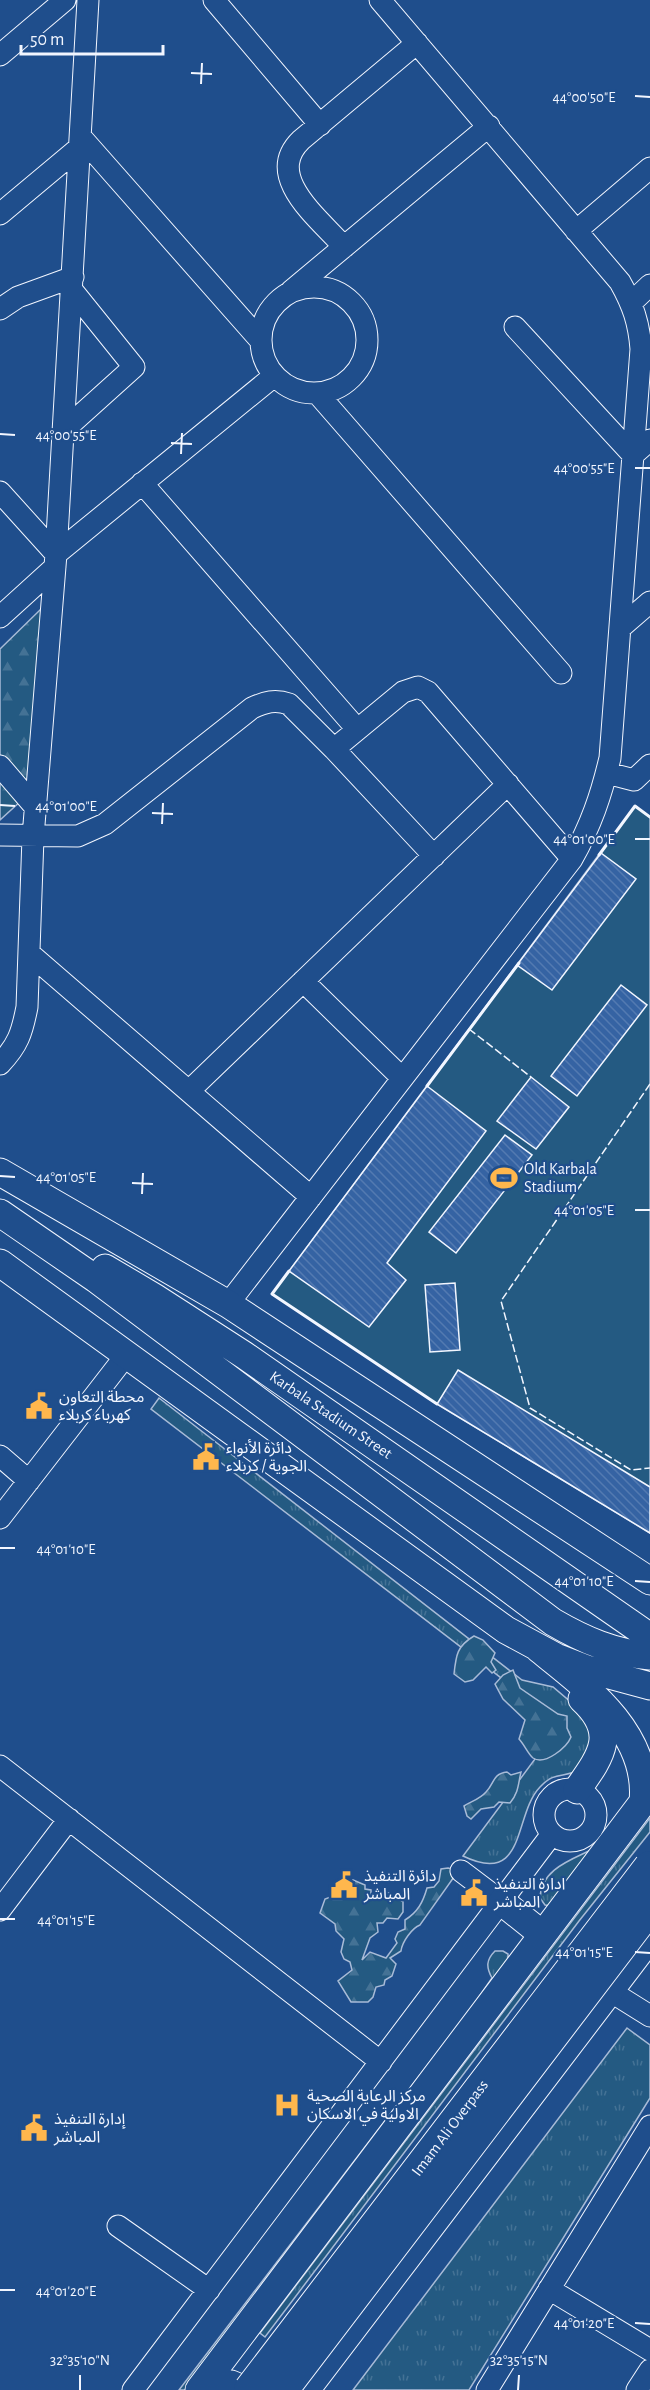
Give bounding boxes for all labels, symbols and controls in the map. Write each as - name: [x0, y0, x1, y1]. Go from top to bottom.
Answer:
- scale bar: [21, 18, 164, 56]
- text: 50 m: [30, 31, 64, 49]
- text: 44°00'50"E: [553, 90, 615, 105]
- text: 44°00'55"E: [35, 428, 97, 443]
- text: 44°00'55"E: [553, 461, 615, 476]
- text: 44°01'00"E: [35, 799, 97, 814]
- text: 44°01'00"E: [553, 832, 615, 847]
- place label: Old Karbala Stadium: [524, 1161, 597, 1195]
- sports icon: Old Karbala Stadium: [489, 1163, 519, 1193]
- text: 44°01'05"E: [36, 1170, 96, 1185]
- text: 44°01'05"E: [554, 1203, 614, 1218]
- street label: Karbala Stadium Street: [267, 1368, 395, 1462]
- place label: محطة التعاون كهرباء كربلاء: [59, 1389, 144, 1424]
- public building icon: محطة التعاون كهرباء كربلاء: [24, 1391, 54, 1421]
- place label: دائرة الأنواء الجوية / كربلاء: [226, 1439, 307, 1475]
- public building icon: دائرة الأنواء الجوية / كربلاء: [191, 1442, 221, 1472]
- text: 44°01'10"E: [37, 1542, 95, 1557]
- text: 44°01'10"E: [555, 1574, 613, 1589]
- place label: دائرة التنفيذ المباشر: [363, 1868, 436, 1903]
- public building icon: دائرة التنفيذ المباشر: [329, 1870, 359, 1900]
- place label: ادارة التنفيذ المباشر: [493, 1876, 565, 1911]
- public building icon: ادارة التنفيذ المباشر: [459, 1878, 489, 1908]
- text: 44°01'15"E: [37, 1913, 95, 1928]
- text: 44°01'15"E: [555, 1945, 613, 1960]
- street label: Imam Ali Overpass: [409, 2077, 491, 2179]
- place label: مركز الرعاية الصحية الاولية في الاسكان: [307, 2088, 426, 2126]
- hospital icon: مركز الرعاية الصحية الاولية في الاسكان: [272, 2090, 302, 2120]
- place label: إدارة التنفيذ المباشر: [53, 2111, 126, 2146]
- public building icon: إدارة التنفيذ المباشر: [19, 2113, 49, 2143]
- text: 44°01'20"E: [36, 2284, 96, 2299]
- text: 44°01'20"E: [554, 2316, 614, 2331]
- text: 32°35'10"N: [50, 2353, 110, 2368]
- text: 32°35'15"N: [490, 2353, 548, 2368]

